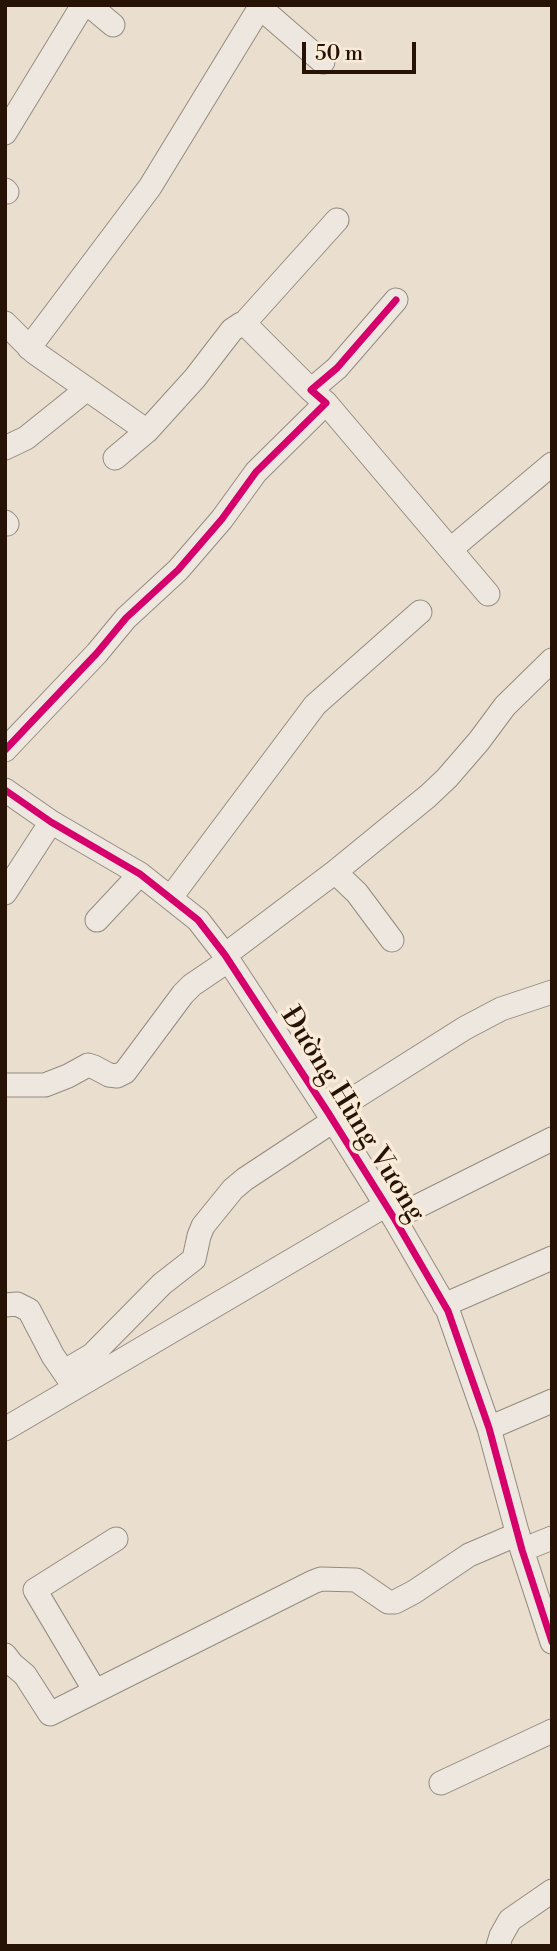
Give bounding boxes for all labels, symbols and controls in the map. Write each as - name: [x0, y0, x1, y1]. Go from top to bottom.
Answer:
- scale bar: [305, 28, 419, 72]
- text: 50 m: [315, 41, 363, 67]
- street label: Đường Hùng Vương: [272, 1001, 432, 1229]

